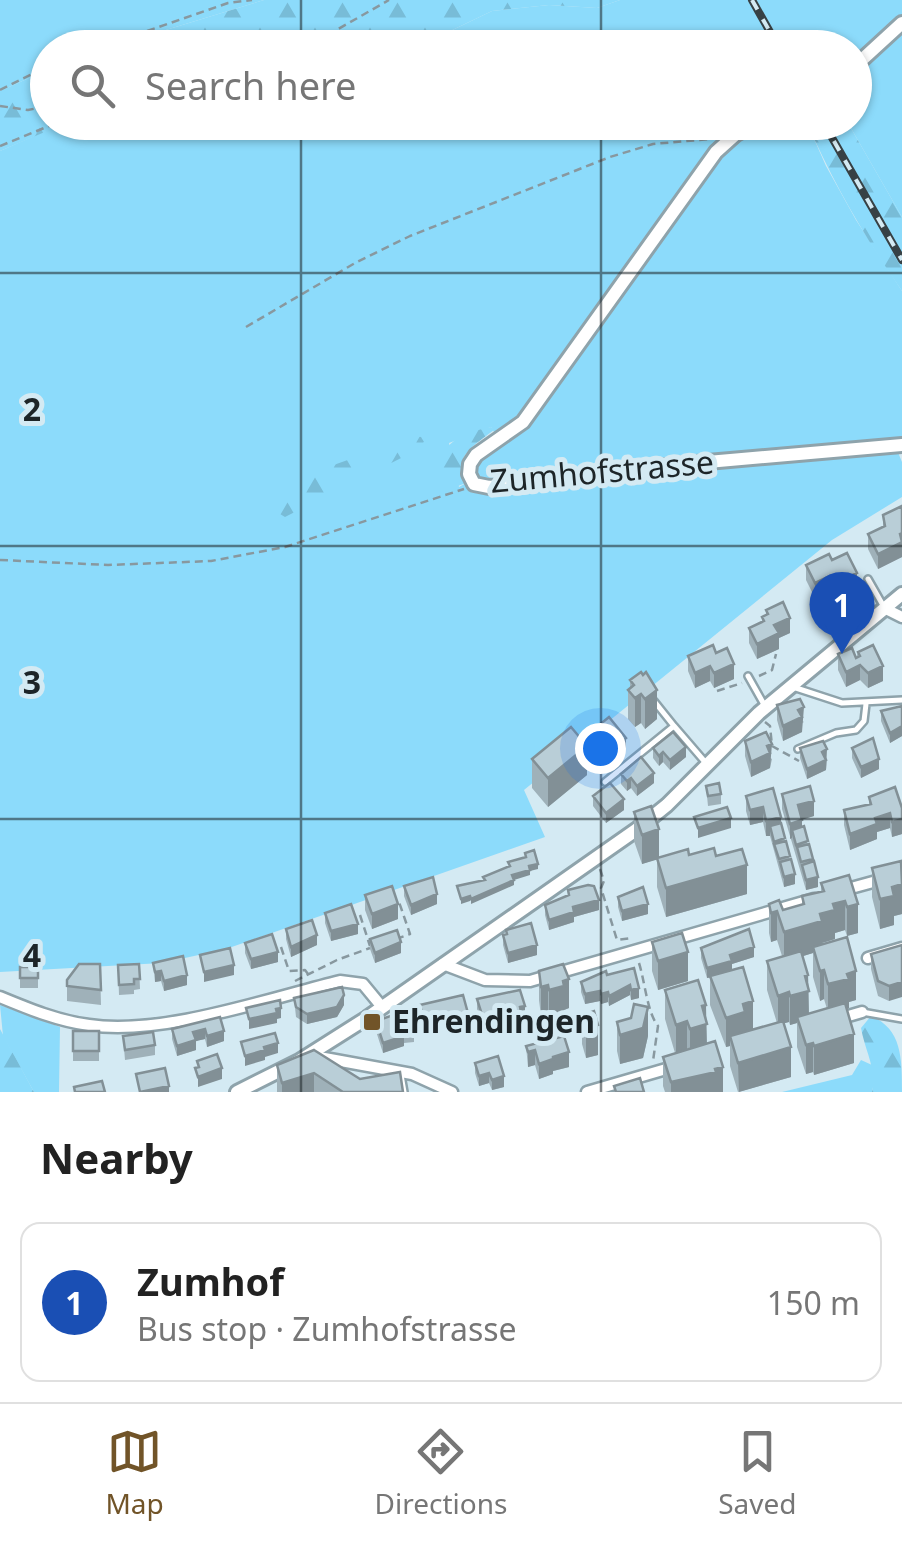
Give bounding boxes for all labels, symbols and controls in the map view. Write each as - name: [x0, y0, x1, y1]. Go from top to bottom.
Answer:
- search box: [30, 30, 872, 140]
- icon: search: [65, 58, 120, 113]
- text: Search here: [145, 59, 356, 111]
- text: 2: [23, 387, 41, 430]
- street label: Zumhofstrasse: [488, 439, 715, 502]
- pin: 1: [810, 572, 874, 654]
- text: 3: [23, 660, 41, 703]
- your location: [575, 723, 626, 774]
- text: 4: [23, 933, 41, 976]
- place label: Ehrendingen: [392, 999, 595, 1042]
- marker: Ehrendingen: [361, 1011, 383, 1033]
- text: Nearby: [40, 1129, 193, 1186]
- text: Zumhof: [137, 1255, 284, 1307]
- text: 1: [65, 1281, 84, 1324]
- text: 150 m: [767, 1281, 860, 1324]
- text: Bus stop · Zumhofstrasse: [137, 1307, 517, 1350]
- tab: Map: [105, 1424, 164, 1522]
- tab: Directions: [375, 1424, 507, 1522]
- tab: Saved: [718, 1424, 797, 1522]

